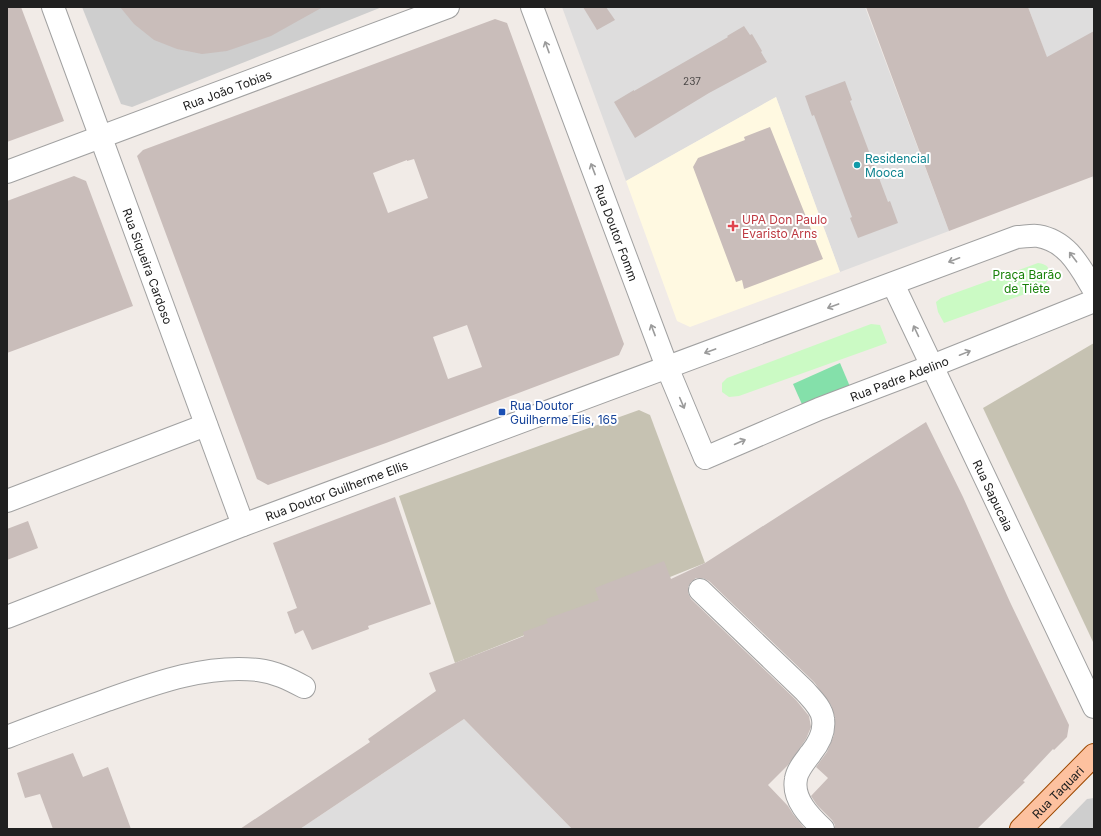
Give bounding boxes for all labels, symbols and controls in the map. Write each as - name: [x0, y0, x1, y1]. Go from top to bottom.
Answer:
- one-way arrow: [543, 41, 550, 54]
- street label: Rua João Tobias: [181, 66, 274, 113]
- house number: 237: [683, 75, 701, 87]
- place label: Residencial Mooca: [865, 151, 930, 180]
- marker: Residencial Mooca: [852, 160, 862, 170]
- one-way arrow: [588, 164, 596, 176]
- street label: Rua Doutor Fomm: [592, 182, 642, 283]
- street label: Rua Siqueira Cardoso: [120, 206, 176, 326]
- place label: UPA Don Paulo Evaristo Arns: [742, 212, 827, 241]
- marker: UPA Don Paulo Evaristo Arns: [727, 220, 739, 232]
- one-way arrow: [1069, 252, 1078, 263]
- one-way arrow: [948, 256, 960, 264]
- park label: Praça Barão de Tiête: [992, 267, 1062, 296]
- one-way arrow: [827, 302, 839, 310]
- one-way arrow: [649, 324, 657, 336]
- one-way arrow: [912, 325, 919, 337]
- one-way arrow: [705, 347, 717, 355]
- one-way arrow: [959, 348, 971, 356]
- street label: Rua Padre Adelino: [848, 353, 951, 404]
- one-way arrow: [678, 396, 686, 408]
- place label: Rua Doutor Guilherme Elis, 165: [510, 398, 617, 427]
- marker: Rua Doutor Guilherme Elis, 165: [497, 407, 507, 417]
- one-way arrow: [734, 438, 746, 445]
- street label: Rua Doutor Guilherme Ellis: [263, 457, 410, 524]
- street label: Rua Sapucaia: [970, 457, 1017, 533]
- street label: Rua Taquari: [1028, 763, 1087, 821]

